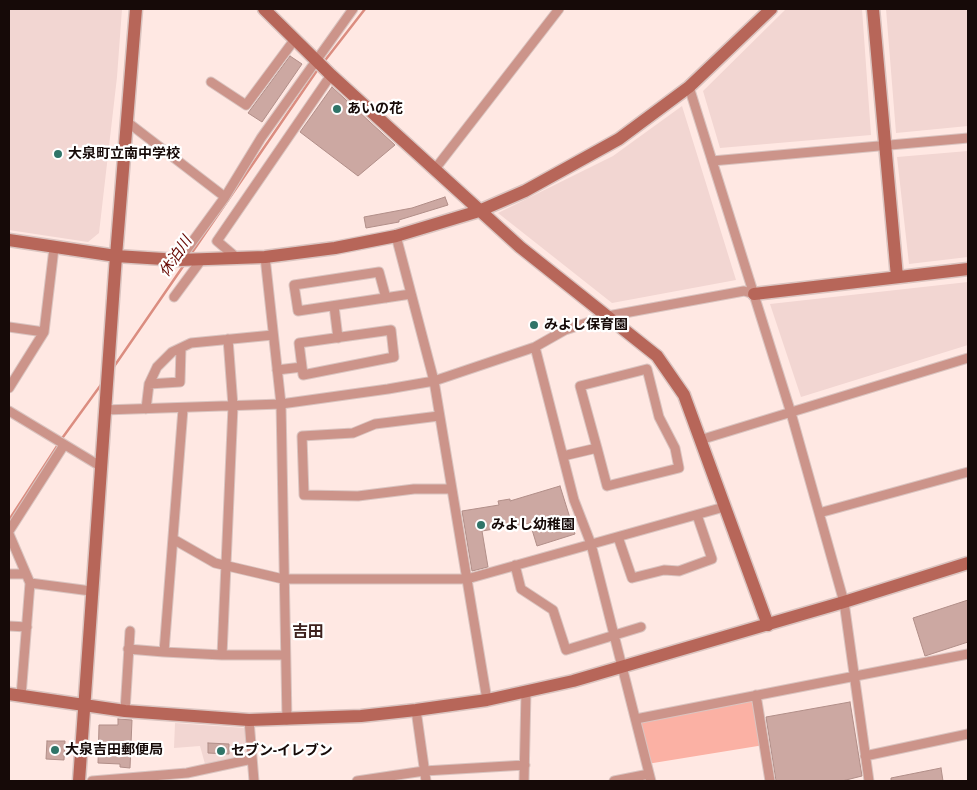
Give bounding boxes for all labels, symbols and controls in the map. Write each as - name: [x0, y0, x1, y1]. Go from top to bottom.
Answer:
- place label: あいの花: [347, 101, 403, 117]
- marker: あいの花: [331, 103, 343, 115]
- place label: 大泉町立南中学校: [68, 146, 180, 162]
- marker: 大泉町立南中学校: [52, 148, 64, 160]
- water label: 休泊川: [156, 233, 196, 281]
- place label: みよし保育園: [544, 317, 628, 333]
- marker: みよし保育園: [528, 319, 540, 331]
- place label: みよし幼稚園: [491, 517, 575, 533]
- marker: みよし幼稚園: [475, 519, 487, 531]
- district label: 吉田: [292, 623, 324, 643]
- place label: 大泉吉田郵便局: [65, 742, 163, 758]
- place label: セブン-イレブン: [231, 743, 333, 759]
- marker: 大泉吉田郵便局: [49, 744, 61, 756]
- marker: セブン-イレブン: [215, 745, 227, 757]

